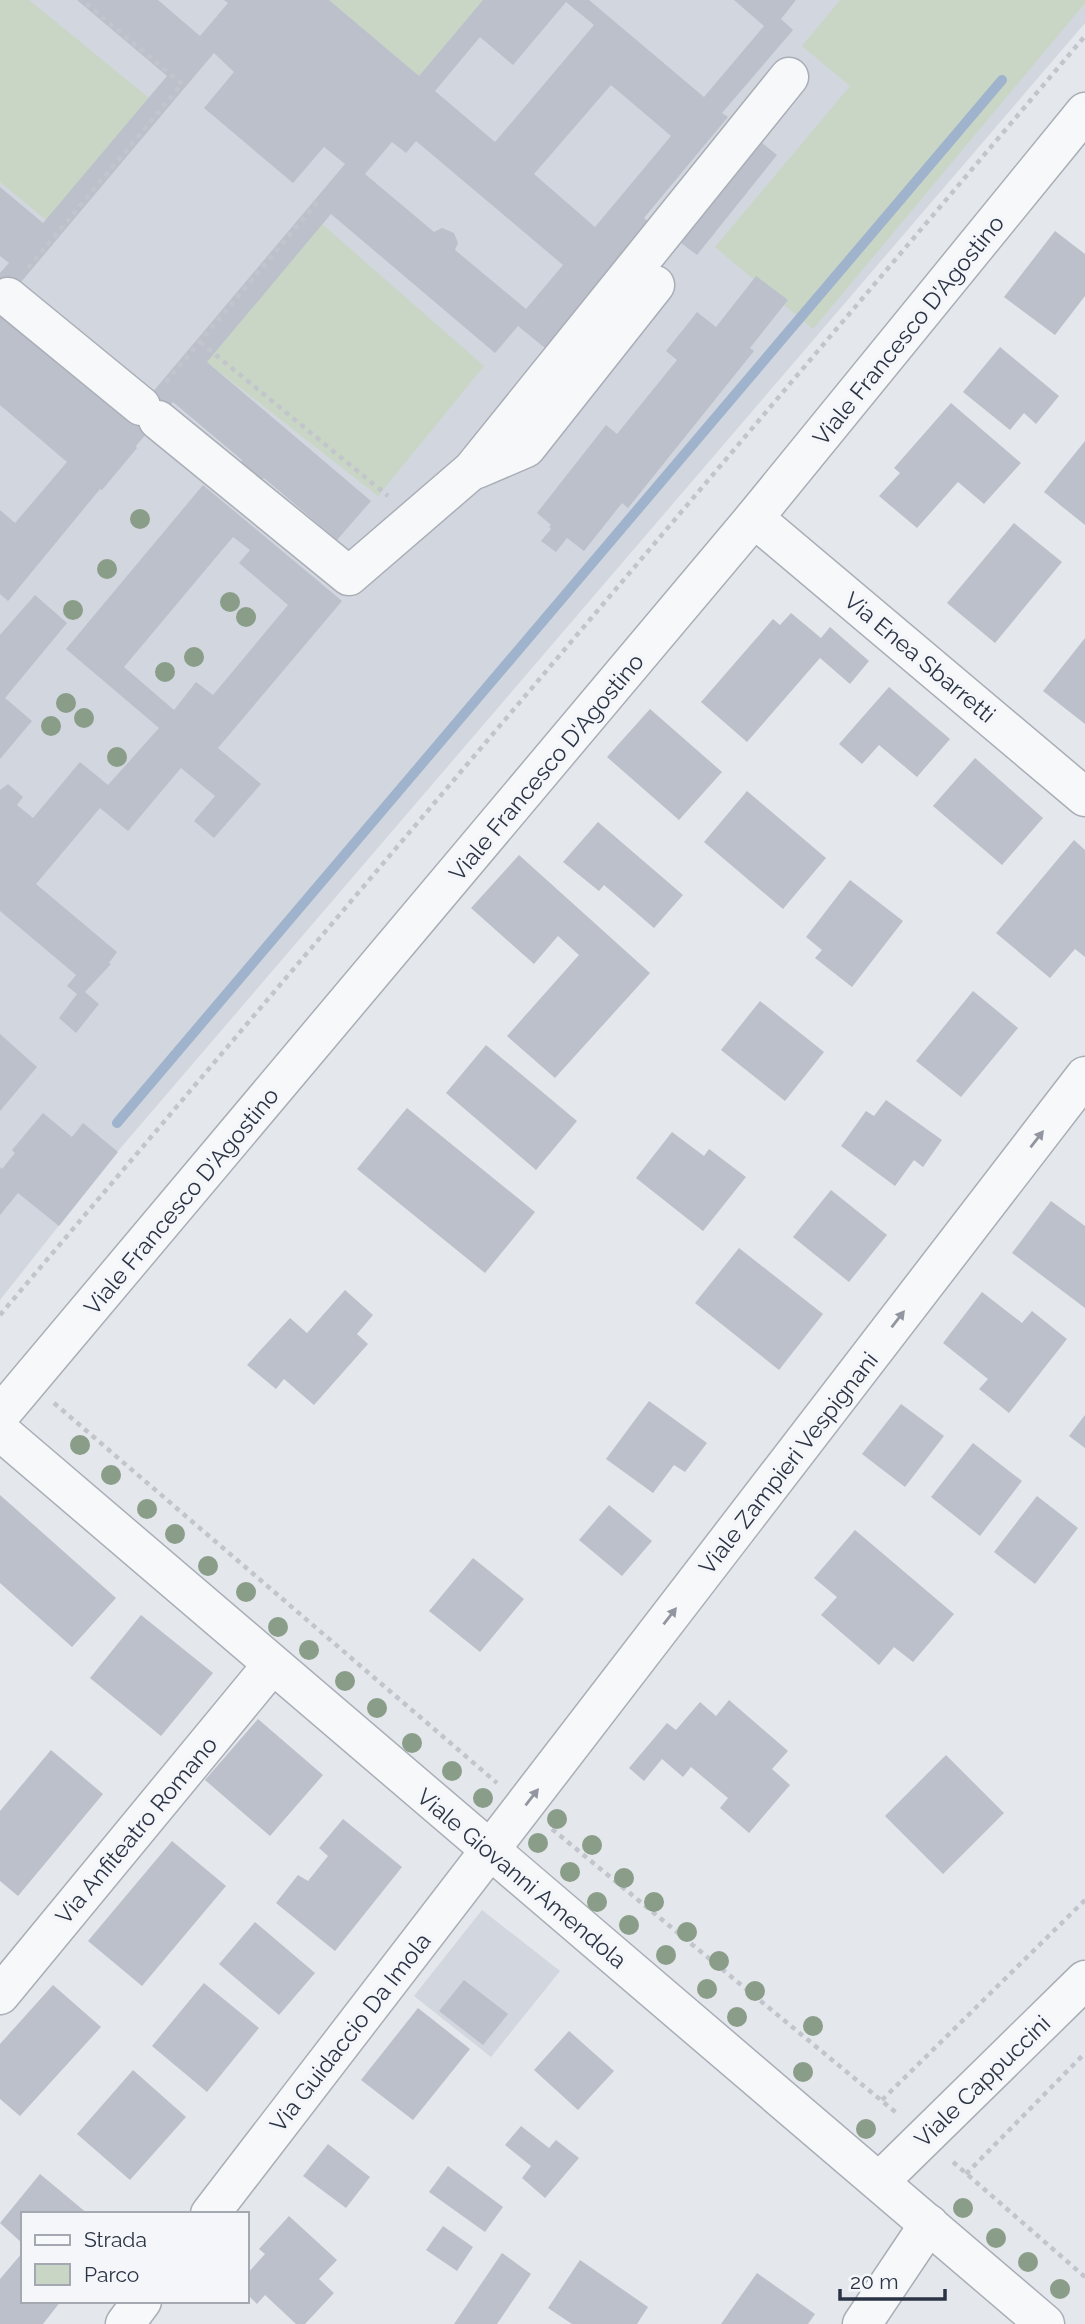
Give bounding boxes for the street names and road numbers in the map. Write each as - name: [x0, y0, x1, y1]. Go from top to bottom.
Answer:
- street label: Viale Francesco D'Agostino: [807, 210, 1009, 450]
- street label: Via Enea Sbarretti: [839, 586, 1001, 728]
- street label: Viale Francesco D'Agostino: [443, 648, 649, 886]
- street label: Viale Francesco D'Agostino: [78, 1082, 284, 1320]
- street label: Viale Zampieri Vespignani: [693, 1347, 883, 1579]
- street label: Via Anfiteatro Romano: [50, 1731, 222, 1929]
- street label: Viale Giovanni Amendola: [412, 1782, 632, 1974]
- street label: Via Guidaccio Da Imola: [264, 1927, 436, 2137]
- street label: Viale Cappuccini: [909, 2010, 1055, 2152]

